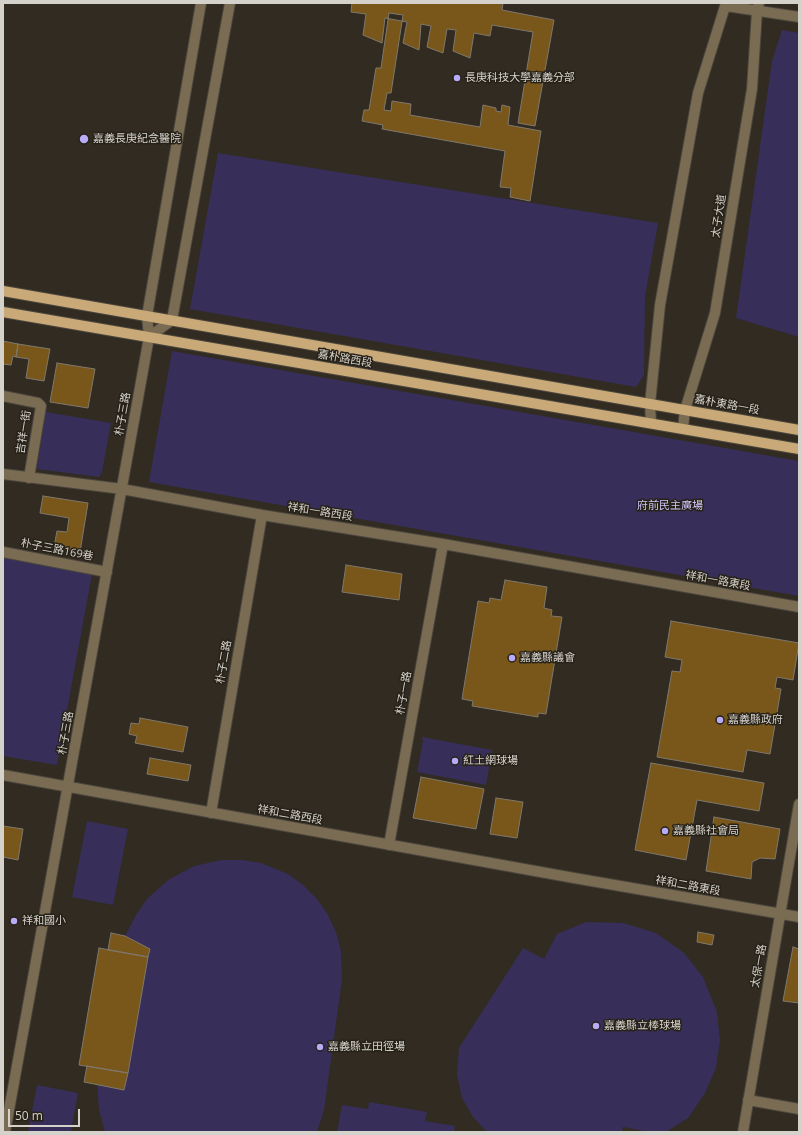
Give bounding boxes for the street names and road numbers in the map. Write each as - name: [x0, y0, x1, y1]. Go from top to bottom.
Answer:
- street label: 太子大道: [709, 193, 729, 239]
- street label: 嘉朴路西段: [317, 348, 373, 370]
- street label: 朴子三路: [113, 391, 133, 437]
- street label: 嘉朴東路一段: [693, 393, 761, 417]
- street label: 吉祥一街: [14, 409, 34, 455]
- street label: 祥和一路西段: [286, 500, 354, 524]
- street label: 朴子三路169巷: [19, 536, 95, 564]
- street label: 祥和一路東段: [684, 569, 752, 593]
- street label: 朴子二路: [214, 639, 234, 685]
- street label: 朴子一路: [394, 670, 414, 716]
- street label: 朴子三路: [56, 710, 76, 756]
- street label: 祥和二路西段: [256, 803, 324, 827]
- street label: 祥和二路東段: [654, 874, 722, 898]
- street label: 太保一路: [749, 943, 769, 989]

